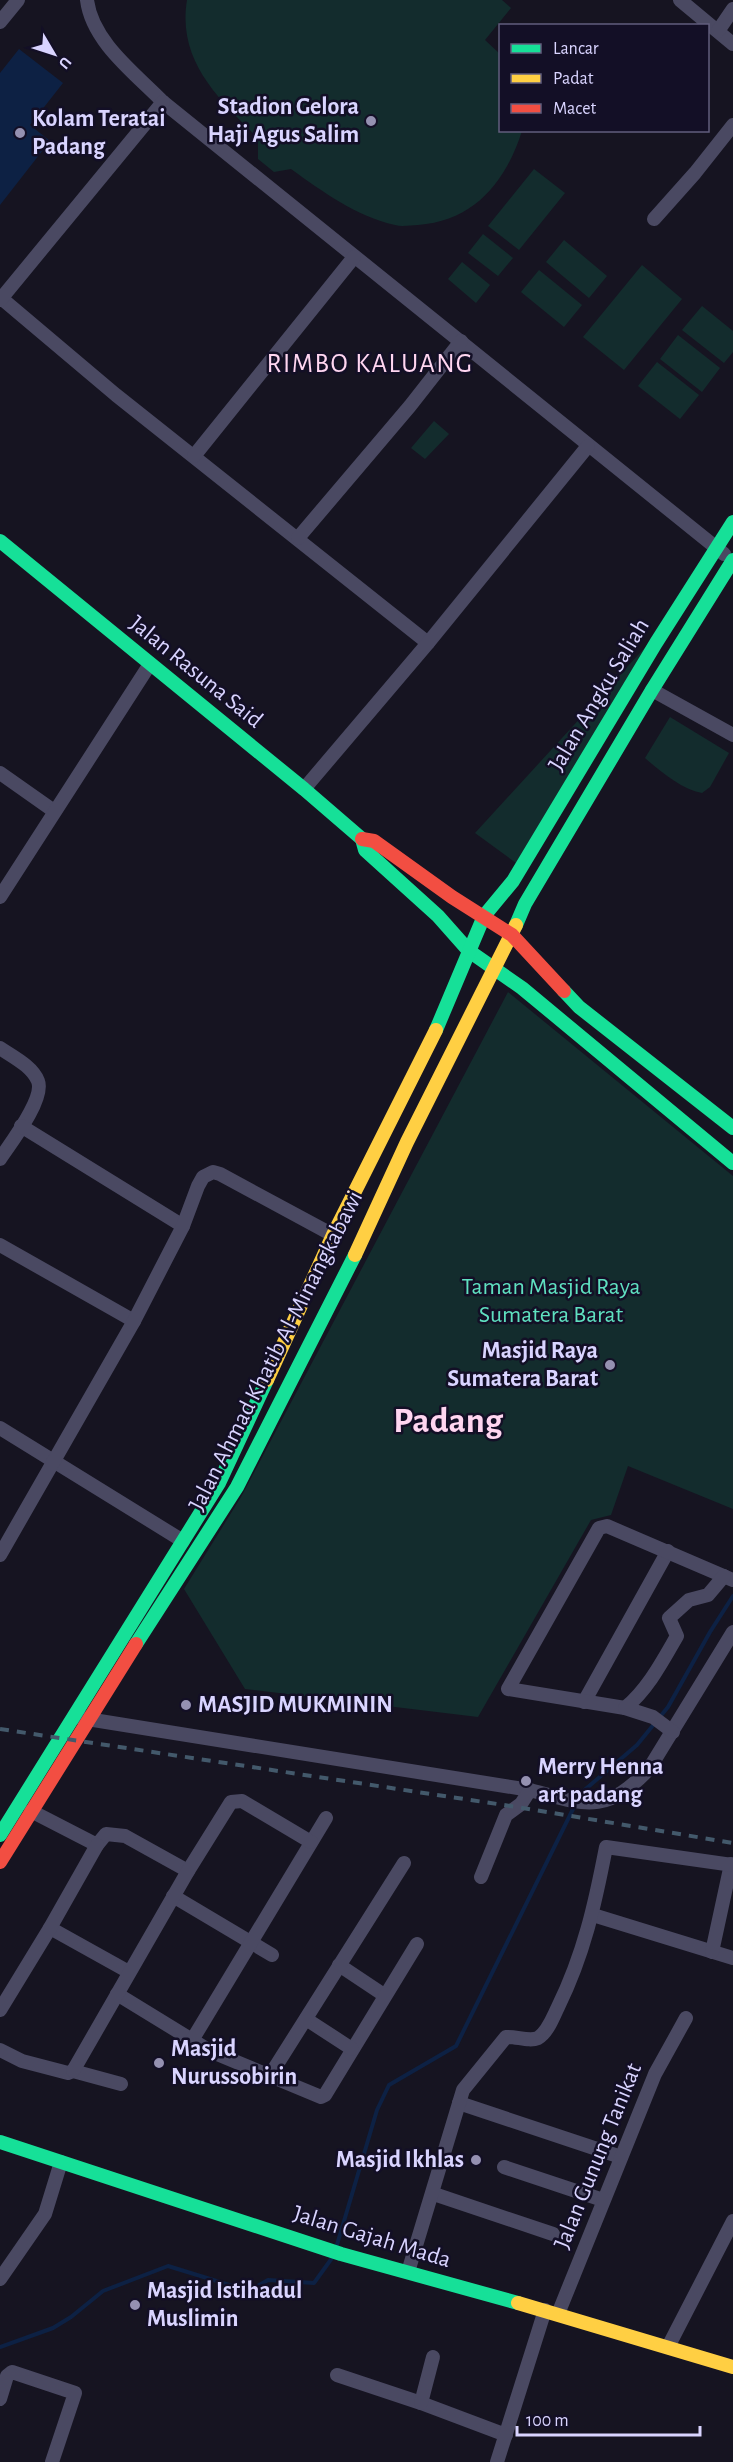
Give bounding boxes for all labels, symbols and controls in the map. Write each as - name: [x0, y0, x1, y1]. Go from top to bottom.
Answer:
- north arrow: [24, 24, 84, 84]
- legend: [499, 24, 709, 132]
- text: Lancar: [553, 40, 599, 58]
- text: U: [55, 54, 74, 72]
- text: Padat: [553, 70, 594, 88]
- place label: Stadion Gelora Haji Agus Salim: [208, 95, 359, 147]
- text: Macet: [553, 100, 597, 118]
- place label: Kolam Teratai Padang: [32, 107, 166, 159]
- marker: Stadion Gelora Haji Agus Salim: [364, 114, 378, 128]
- marker: Kolam Teratai Padang: [13, 126, 27, 140]
- district label: RIMBO KALUANG: [267, 350, 473, 377]
- street label: Jalan Rasuna Said: [125, 611, 267, 733]
- street label: Jalan Angku Saliah: [544, 615, 654, 775]
- street label: Jalan Ahmad Khatib Al-Minangkabawi: [185, 1187, 367, 1515]
- park label: Taman Masjid Raya Sumatera Barat: [461, 1275, 641, 1327]
- place label: Masjid Raya Sumatera Barat: [447, 1339, 598, 1391]
- marker: Masjid Raya Sumatera Barat: [603, 1358, 617, 1372]
- district label: Padang: [393, 1403, 504, 1439]
- place label: MASJID MUKMININ: [198, 1693, 393, 1717]
- marker: MASJID MUKMININ: [179, 1698, 193, 1712]
- place label: Merry Henna art padang: [538, 1755, 664, 1807]
- marker: Merry Henna art padang: [519, 1774, 533, 1788]
- place label: Masjid Nurussobirin: [171, 2037, 297, 2089]
- marker: Masjid Nurussobirin: [152, 2056, 166, 2070]
- street label: Jalan Gunung Tanikat: [550, 2059, 646, 2252]
- place label: Masjid Ikhlas: [336, 2148, 464, 2172]
- marker: Masjid Ikhlas: [469, 2153, 483, 2167]
- street label: Jalan Gajah Mada: [290, 2202, 454, 2272]
- place label: Masjid Istihadul Muslimin: [147, 2279, 302, 2331]
- marker: Masjid Istihadul Muslimin: [128, 2298, 142, 2312]
- scale bar: [517, 2399, 700, 2437]
- text: 100 m: [526, 2412, 569, 2430]

